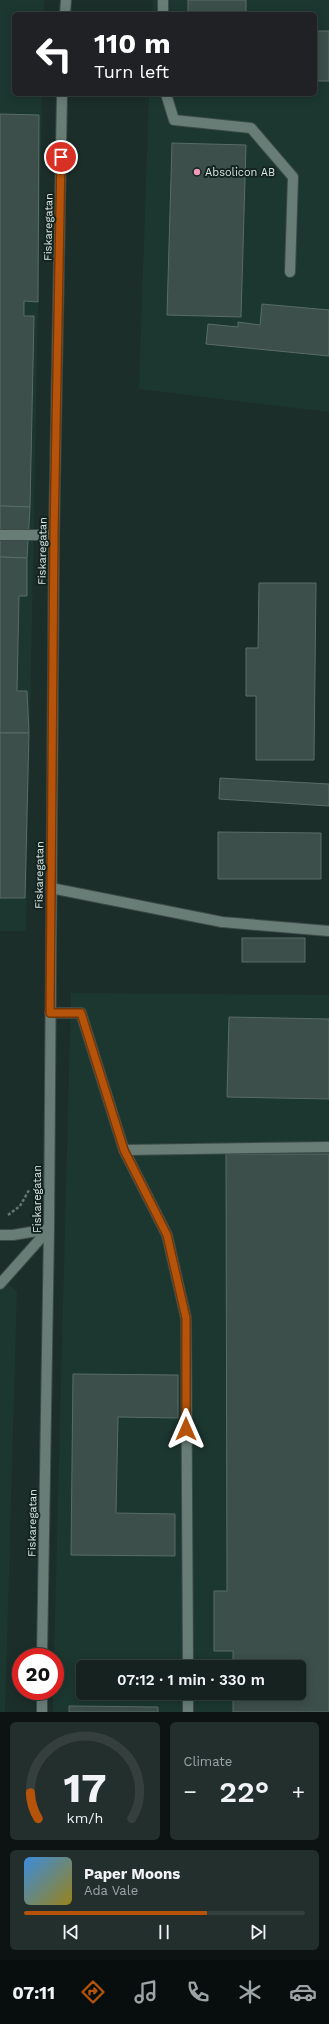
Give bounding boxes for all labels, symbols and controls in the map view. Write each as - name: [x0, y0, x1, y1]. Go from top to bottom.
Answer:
- text: 110 m: [94, 27, 171, 60]
- icon: left: [28, 28, 80, 80]
- text: Turn left: [94, 61, 169, 82]
- pin: [44, 140, 78, 174]
- icon: arrive: [50, 146, 72, 168]
- place label: Absolicon AB: [205, 166, 275, 179]
- marker: Absolicon AB: [192, 167, 202, 177]
- street label: Fiskaregatan: [41, 193, 56, 261]
- street label: Fiskaregatan: [35, 517, 50, 585]
- street label: Fiskaregatan: [32, 841, 47, 909]
- street label: Fiskaregatan: [31, 1165, 44, 1233]
- position arrow: [165, 1408, 207, 1450]
- street label: Fiskaregatan: [25, 1489, 40, 1557]
- speed limit sign: 20: [12, 1648, 64, 1700]
- text: 07:12 · 1 min · 330 m: [117, 1671, 265, 1689]
- text: Climate: [184, 1754, 232, 1769]
- text: 17: [63, 1763, 106, 1812]
- text: 22°: [219, 1774, 269, 1809]
- text: −: [184, 1779, 197, 1804]
- text: +: [292, 1779, 305, 1804]
- text: km/h: [66, 1810, 103, 1826]
- text: Paper Moons: [84, 1865, 180, 1883]
- text: Ada Vale: [84, 1883, 138, 1898]
- icon: previous: [60, 1921, 82, 1943]
- icon: pause: [153, 1921, 175, 1943]
- icon: next: [247, 1921, 269, 1943]
- icon: directions: [79, 1978, 107, 2006]
- icon: music: [132, 1978, 160, 2006]
- icon: phone: [184, 1978, 212, 2006]
- icon: climate: [236, 1978, 264, 2006]
- icon: car: [289, 1978, 317, 2006]
- text: 07:11: [12, 1982, 55, 2003]

